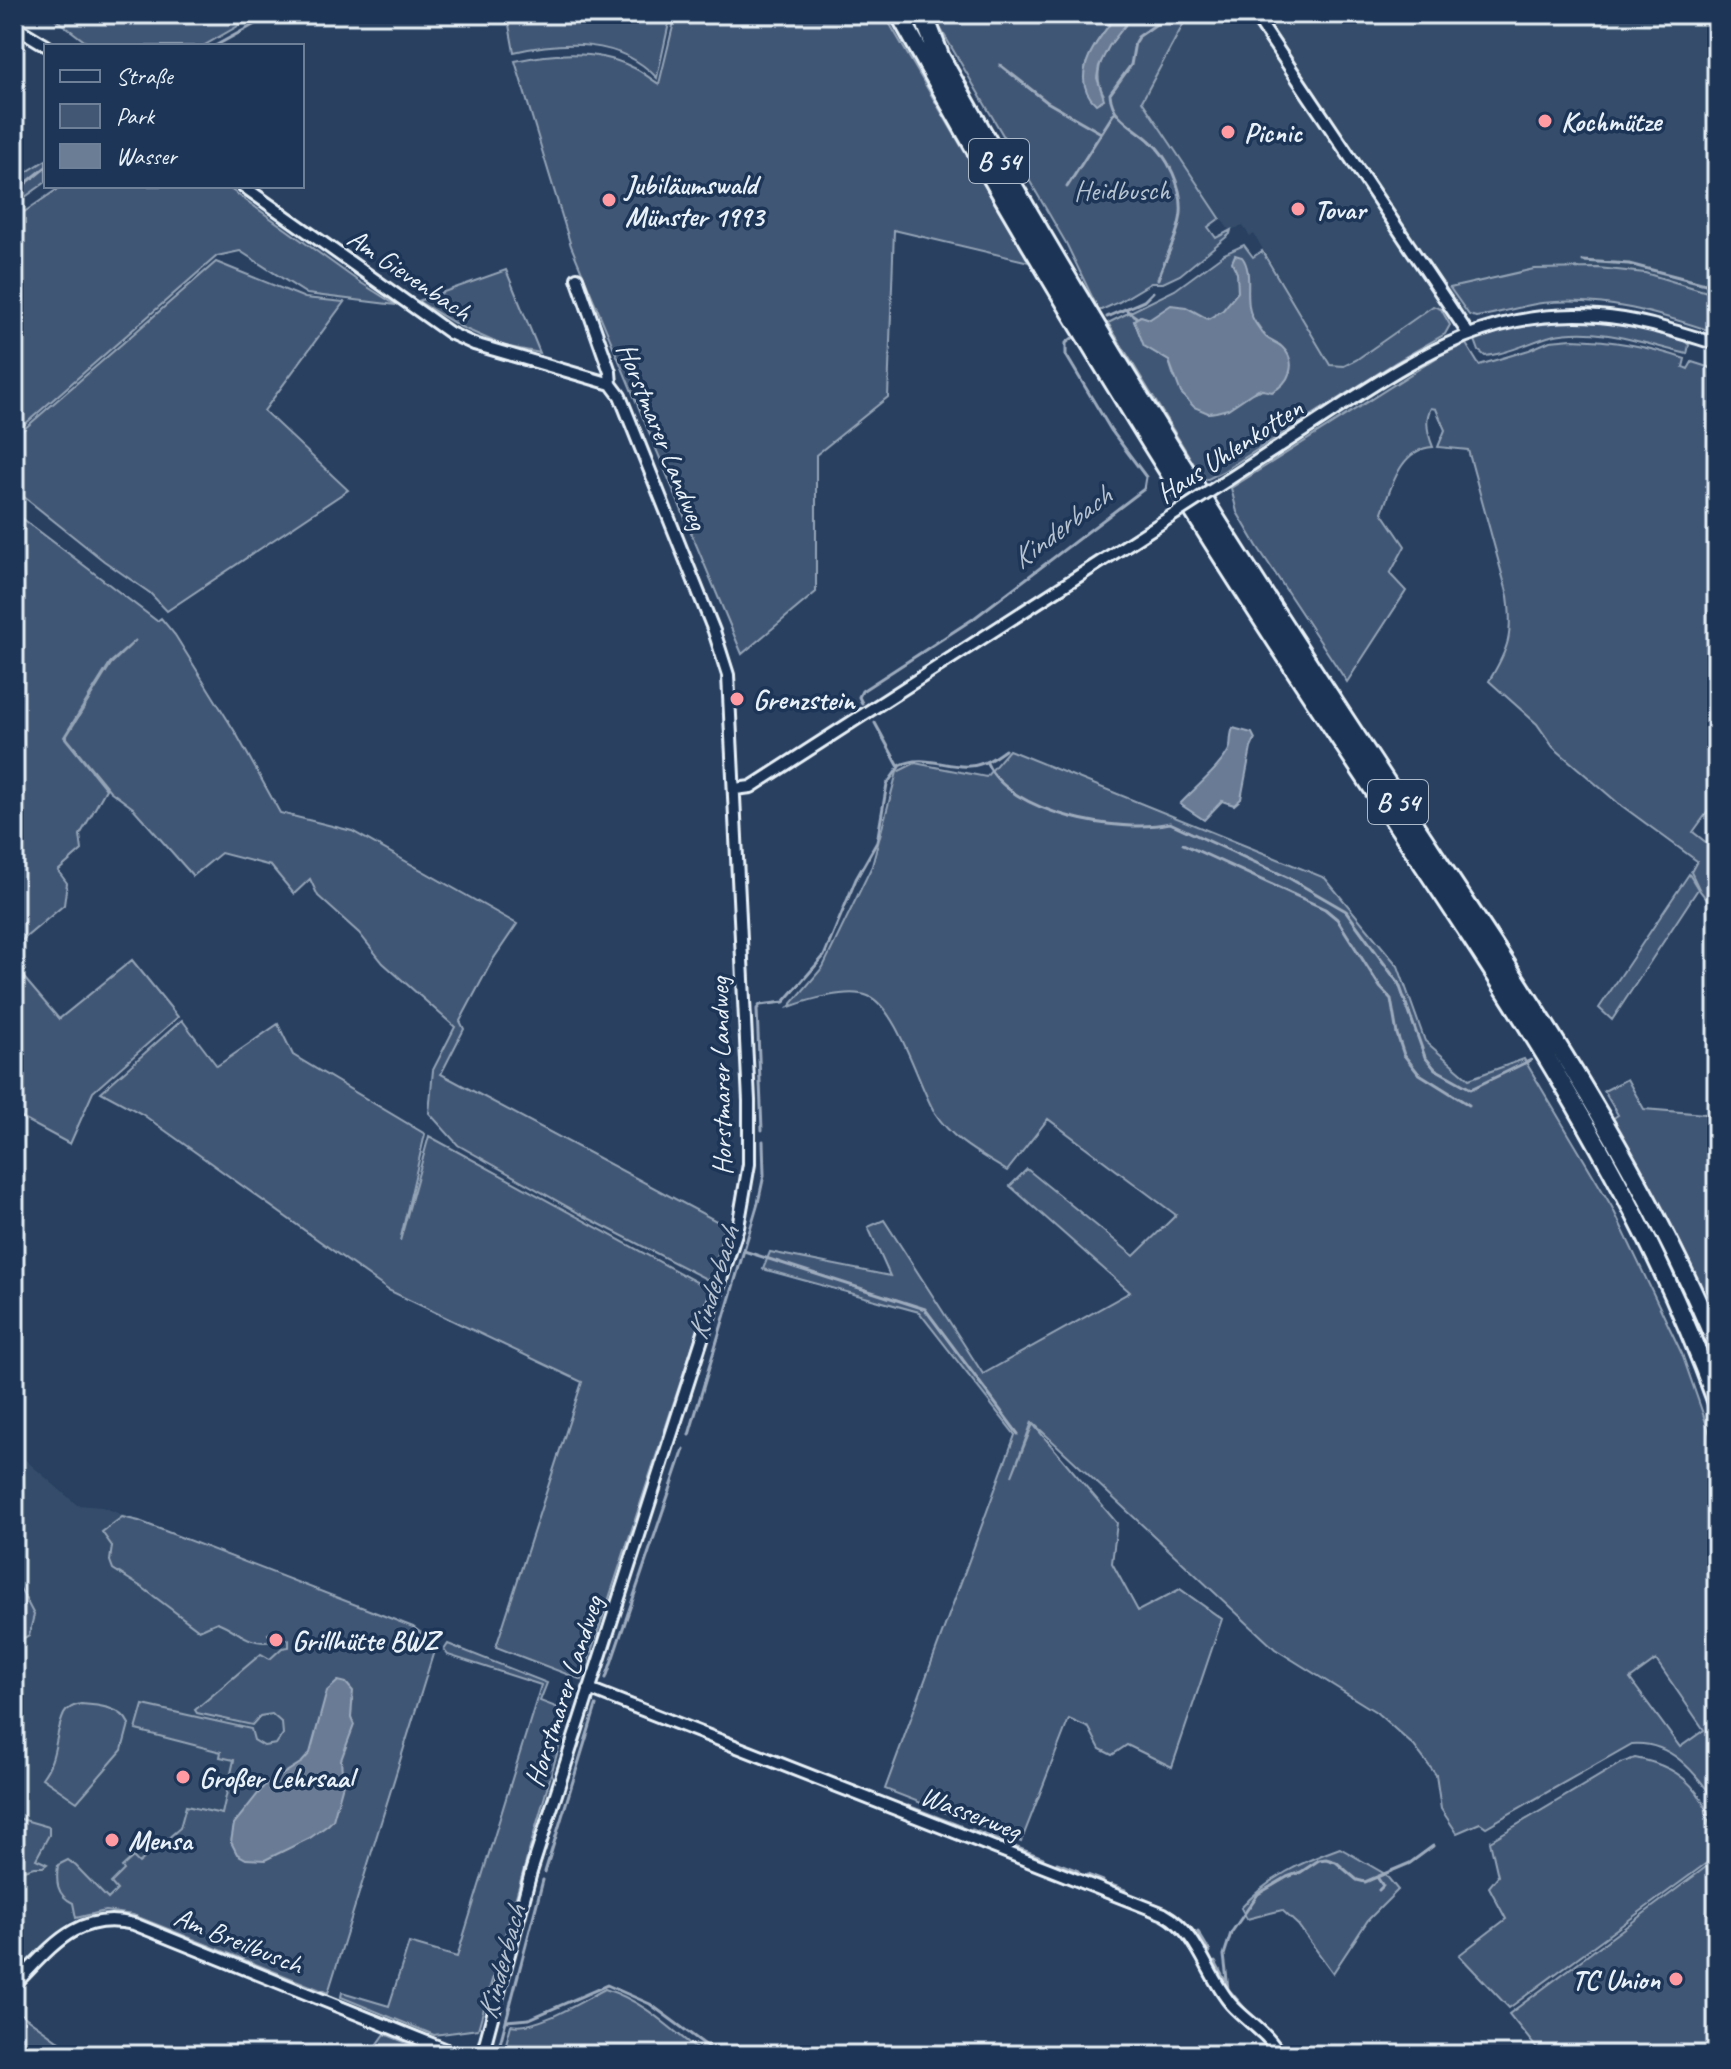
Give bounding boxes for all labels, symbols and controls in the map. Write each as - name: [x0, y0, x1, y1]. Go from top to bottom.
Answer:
- legend: [44, 44, 304, 188]
- text: Straße: [116, 61, 175, 91]
- text: Park: [116, 101, 156, 131]
- place label: Kochmütze: [1561, 104, 1663, 139]
- marker: Kochmütze: [1536, 112, 1554, 130]
- place label: Picnic: [1244, 115, 1303, 150]
- marker: Picnic: [1219, 123, 1237, 141]
- road number: B 54: [969, 139, 1029, 183]
- text: Wasser: [116, 141, 179, 171]
- place label: Jubiläumswald Münster 1993: [623, 167, 766, 234]
- park label: Heidbusch: [1074, 173, 1171, 208]
- marker: Jubiläumswald Münster 1993: [600, 191, 618, 209]
- place label: Tovar: [1314, 192, 1368, 227]
- marker: Tovar: [1289, 200, 1307, 218]
- street label: Am Gievenbach: [341, 220, 479, 329]
- street label: Horstmarer Landweg: [609, 337, 716, 536]
- street label: Haus Uhlenkotten: [1149, 390, 1309, 511]
- water label: Kinderbach: [1003, 475, 1121, 577]
- place label: Grenzstein: [753, 682, 857, 717]
- marker: Grenzstein: [728, 690, 746, 708]
- road number: B 54: [1368, 780, 1428, 824]
- street label: Horstmarer Landweg: [701, 975, 740, 1176]
- water label: Kinderbach: [678, 1220, 749, 1344]
- street label: Horstmarer Landweg: [516, 1590, 611, 1791]
- place label: Grillhütte BWZ: [292, 1623, 444, 1658]
- marker: Grillhütte BWZ: [267, 1631, 285, 1649]
- place label: Großer Lehrsaal: [199, 1760, 359, 1795]
- marker: Großer Lehrsaal: [174, 1768, 192, 1786]
- street label: Wasserweg: [916, 1777, 1028, 1848]
- place label: Mensa: [128, 1823, 194, 1858]
- marker: Mensa: [103, 1831, 121, 1849]
- street label: Am Breilbusch: [169, 1899, 310, 1983]
- water label: Kinderbach: [468, 1899, 535, 2023]
- place label: TC Union: [1572, 1962, 1661, 1997]
- marker: TC Union: [1667, 1970, 1685, 1988]

